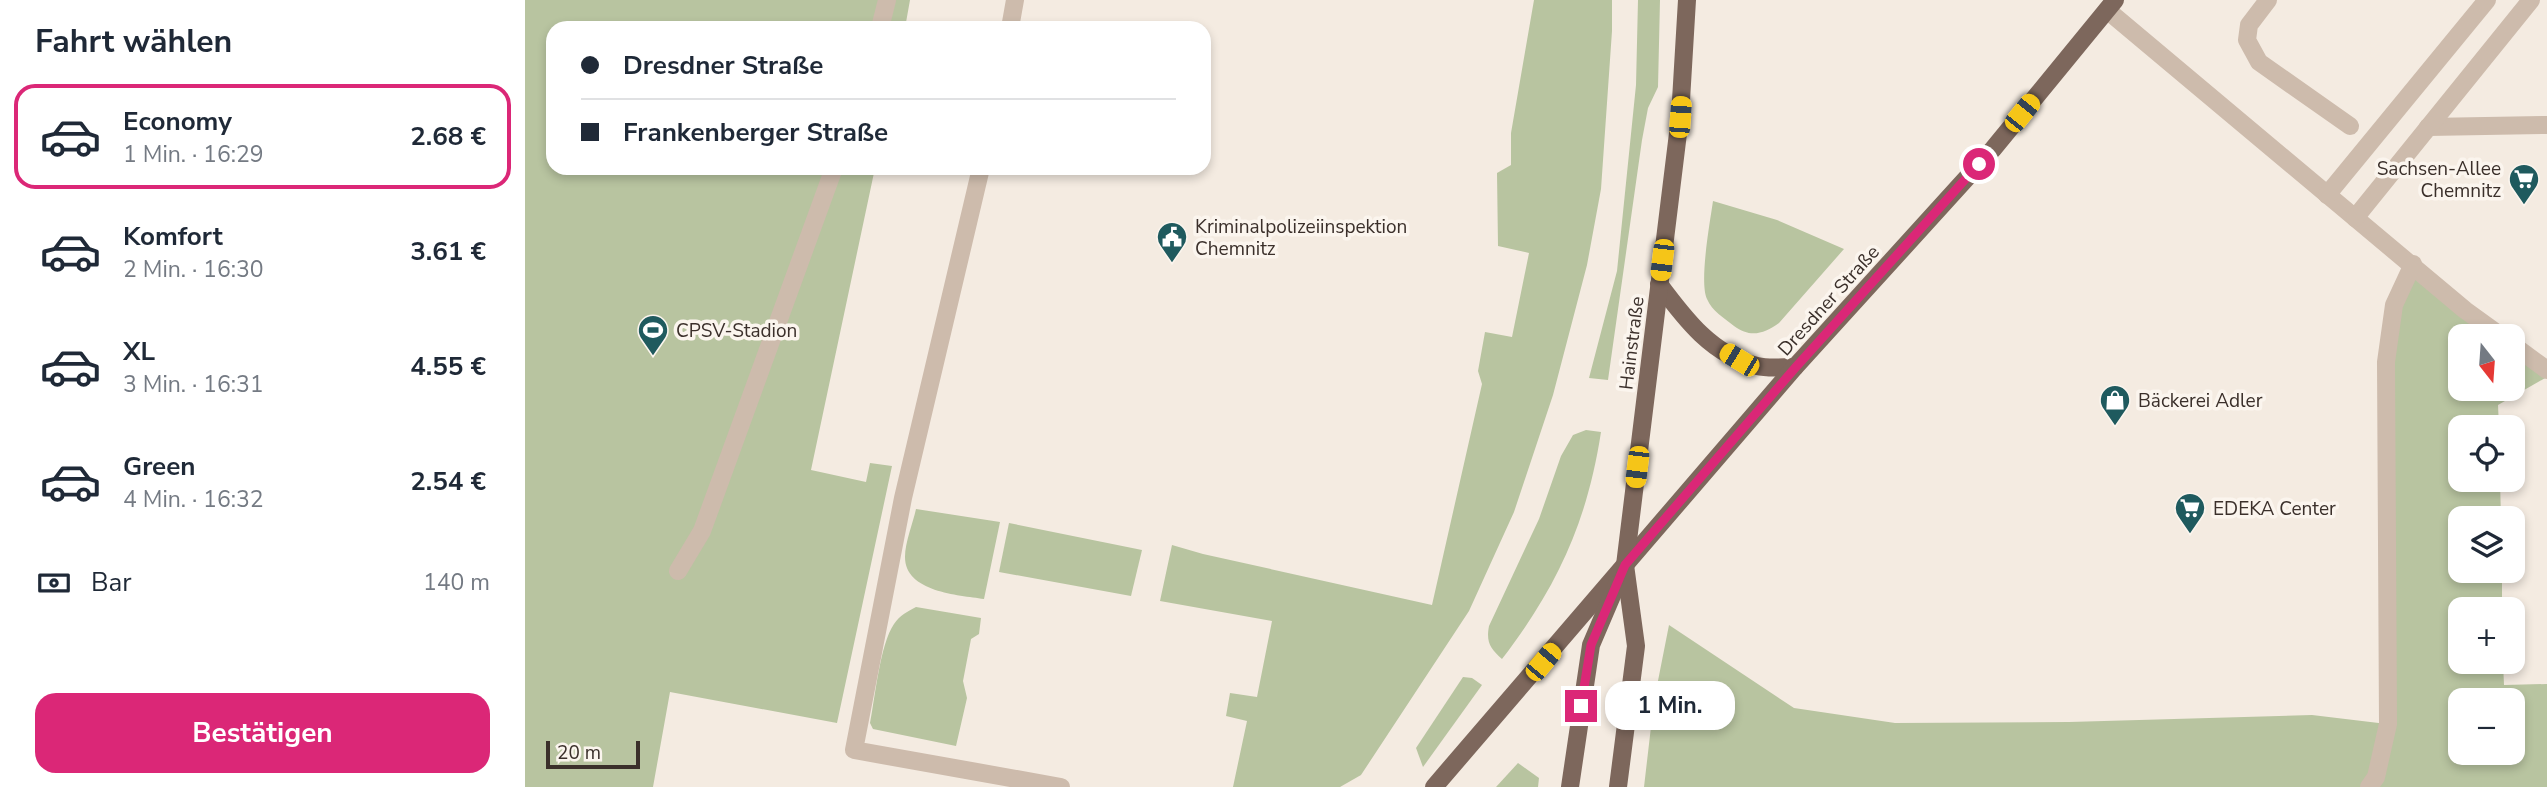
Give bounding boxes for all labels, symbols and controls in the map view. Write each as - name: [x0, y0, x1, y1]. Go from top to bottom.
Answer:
- text: Fahrt wählen: [35, 20, 232, 63]
- text: Dresdner Straße: [623, 48, 823, 83]
- car: [2001, 90, 2044, 136]
- car: [1669, 95, 1692, 139]
- text: Economy: [123, 104, 232, 139]
- icon: car: [39, 105, 102, 168]
- text: Frankenberger Straße: [623, 115, 888, 150]
- text: 2.68 €: [410, 119, 486, 154]
- text: 1 Min. · 16:29: [123, 139, 264, 170]
- route start: [1963, 148, 1995, 180]
- place label: Sachsen-Allee Chemnitz: [2377, 156, 2501, 204]
- supermarket icon: Sachsen-Allee Chemnitz: [2507, 162, 2541, 206]
- place label: Kriminalpolizeiinspektion Chemnitz: [1195, 214, 1407, 262]
- text: Komfort: [123, 219, 223, 254]
- icon: car: [39, 220, 102, 283]
- public building icon: Kriminalpolizeiinspektion Chemnitz: [1155, 220, 1189, 264]
- text: 3.61 €: [410, 234, 486, 269]
- car: [1650, 238, 1675, 282]
- street label: Dresdner Straße: [1772, 240, 1885, 362]
- text: 2 Min. · 16:30: [123, 254, 264, 285]
- street label: Hainstraße: [1613, 295, 1651, 391]
- sports icon: CPSV-Stadion: [636, 313, 670, 357]
- place label: CPSV-Stadion: [676, 318, 797, 344]
- north arrow: [2448, 324, 2525, 401]
- map controls: [2448, 324, 2525, 765]
- text: XL: [123, 334, 155, 369]
- icon: car: [39, 335, 102, 398]
- car: [1716, 340, 1763, 380]
- text: 4.55 €: [410, 349, 486, 384]
- text: 3 Min. · 16:31: [123, 369, 264, 400]
- shop icon: Bäckerei Adler: [2098, 383, 2132, 427]
- place label: Bäckerei Adler: [2138, 388, 2263, 414]
- button: locate: [2448, 415, 2525, 492]
- car: [1625, 445, 1650, 489]
- text: Green: [123, 449, 196, 484]
- icon: car: [39, 450, 102, 513]
- text: 2.54 €: [410, 464, 486, 499]
- text: 4 Min. · 16:32: [123, 484, 264, 515]
- supermarket icon: EDEKA Center: [2173, 491, 2207, 535]
- place label: EDEKA Center: [2213, 496, 2336, 522]
- button: layers: [2448, 506, 2525, 583]
- icon: cash: [35, 564, 73, 602]
- text: Bar: [91, 565, 132, 600]
- text: 140 m: [423, 567, 490, 598]
- button: +: [2448, 597, 2525, 674]
- car: [1522, 639, 1565, 685]
- callout: 1 Min.: [1605, 682, 1735, 730]
- button: −: [2448, 688, 2525, 765]
- route end: [1565, 690, 1597, 722]
- text: 1 Min.: [1638, 690, 1703, 721]
- button: Bestätigen: [35, 693, 490, 773]
- scale bar: [546, 738, 641, 770]
- text: 20 m: [557, 740, 601, 766]

